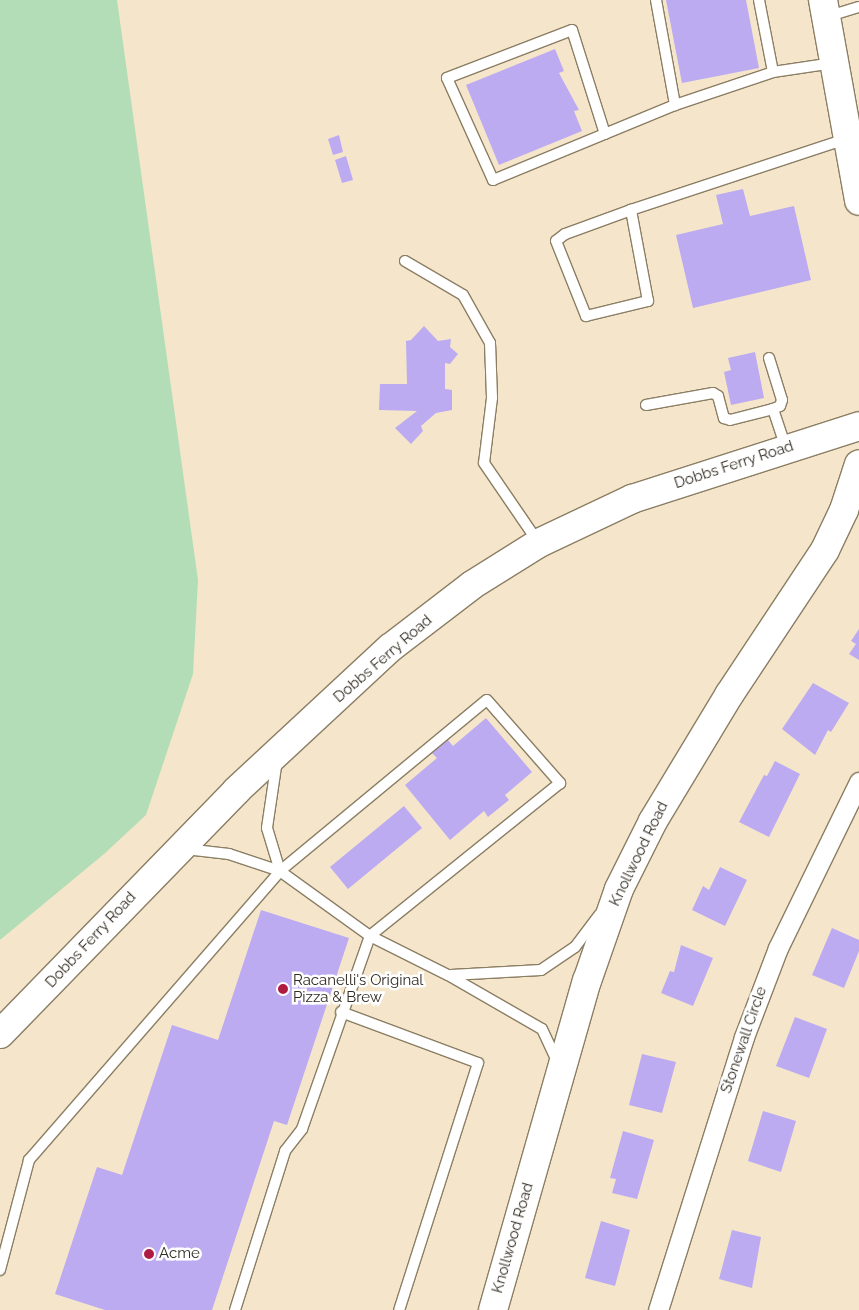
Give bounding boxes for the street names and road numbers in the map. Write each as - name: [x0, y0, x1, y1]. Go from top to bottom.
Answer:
- street label: Dobbs Ferry Road: [672, 437, 796, 493]
- street label: Dobbs Ferry Road: [330, 611, 436, 707]
- street label: Knollwood Road: [606, 799, 672, 909]
- street label: Dobbs Ferry Road: [42, 888, 140, 992]
- street label: Stonewall Circle: [717, 984, 771, 1096]
- street label: Knollwood Road: [489, 1181, 537, 1295]

